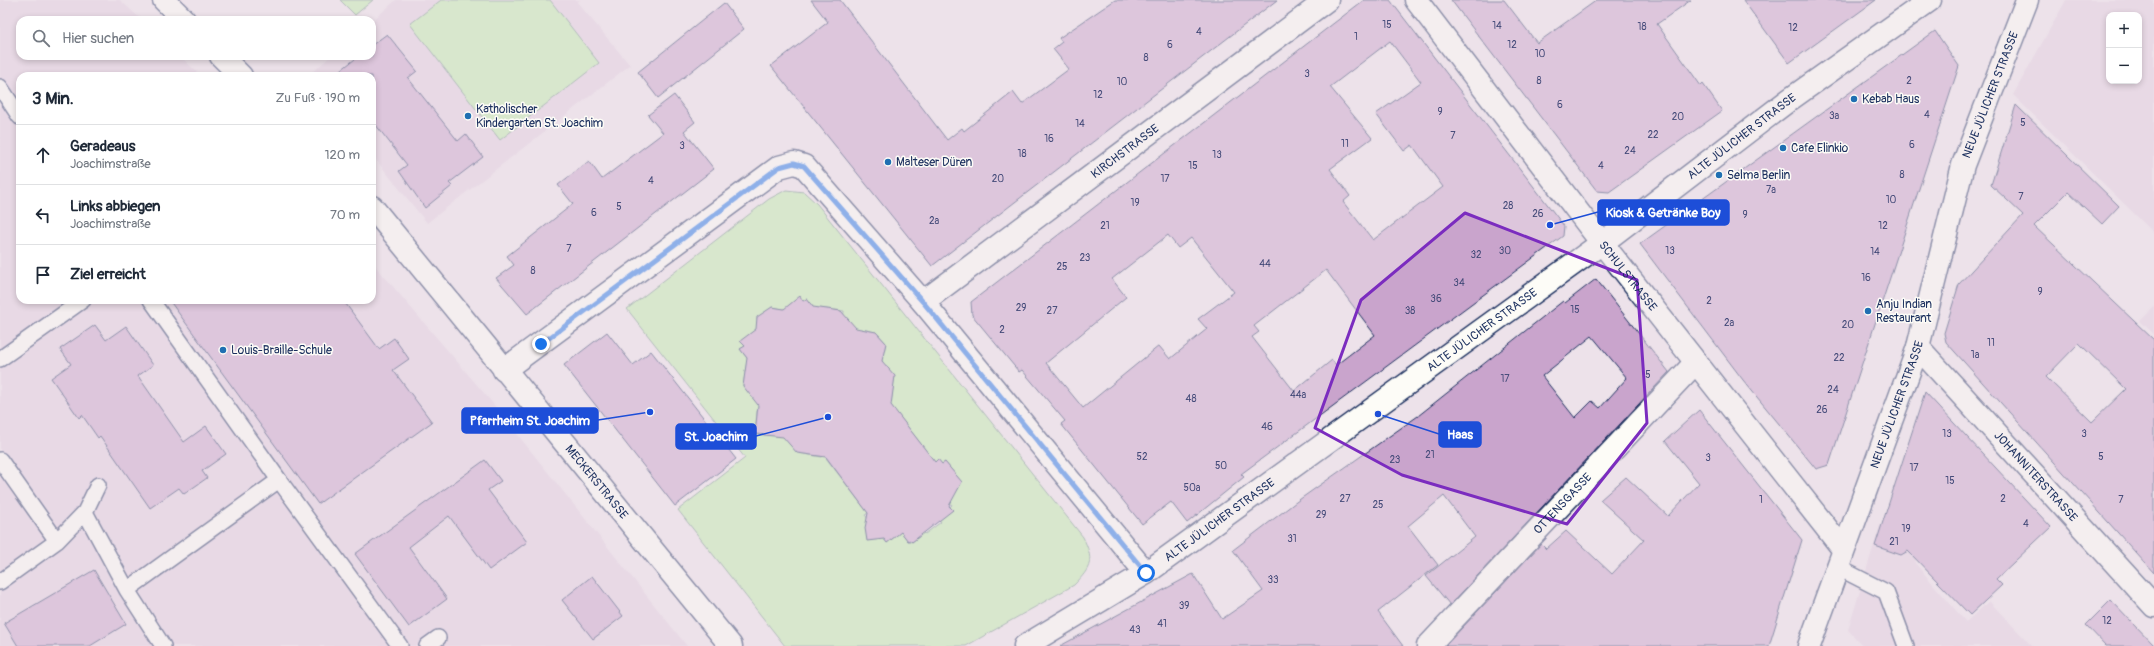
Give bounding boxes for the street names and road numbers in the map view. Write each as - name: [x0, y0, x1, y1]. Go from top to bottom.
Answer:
- street label: NEUE JÜLICHER STRASSE: [1959, 29, 2022, 160]
- street label: ALTE JÜLICHER STRASSE: [1684, 90, 1799, 182]
- street label: KIRCHSTRASSE: [1088, 121, 1162, 181]
- street label: SCHULSTRASSE: [1596, 238, 1660, 314]
- street label: ALTE JÜLICHER STRASSE: [1424, 285, 1540, 375]
- street label: NEUE JÜLICHER STRASSE: [1867, 339, 1927, 470]
- street label: JOHANNITERSTRASSE: [1991, 428, 2081, 525]
- street label: MECKERSTRASSE: [562, 442, 631, 522]
- street label: OTTENSGASSE: [1530, 470, 1595, 537]
- street label: ALTE JÜLICHER STRASSE: [1161, 475, 1278, 565]

